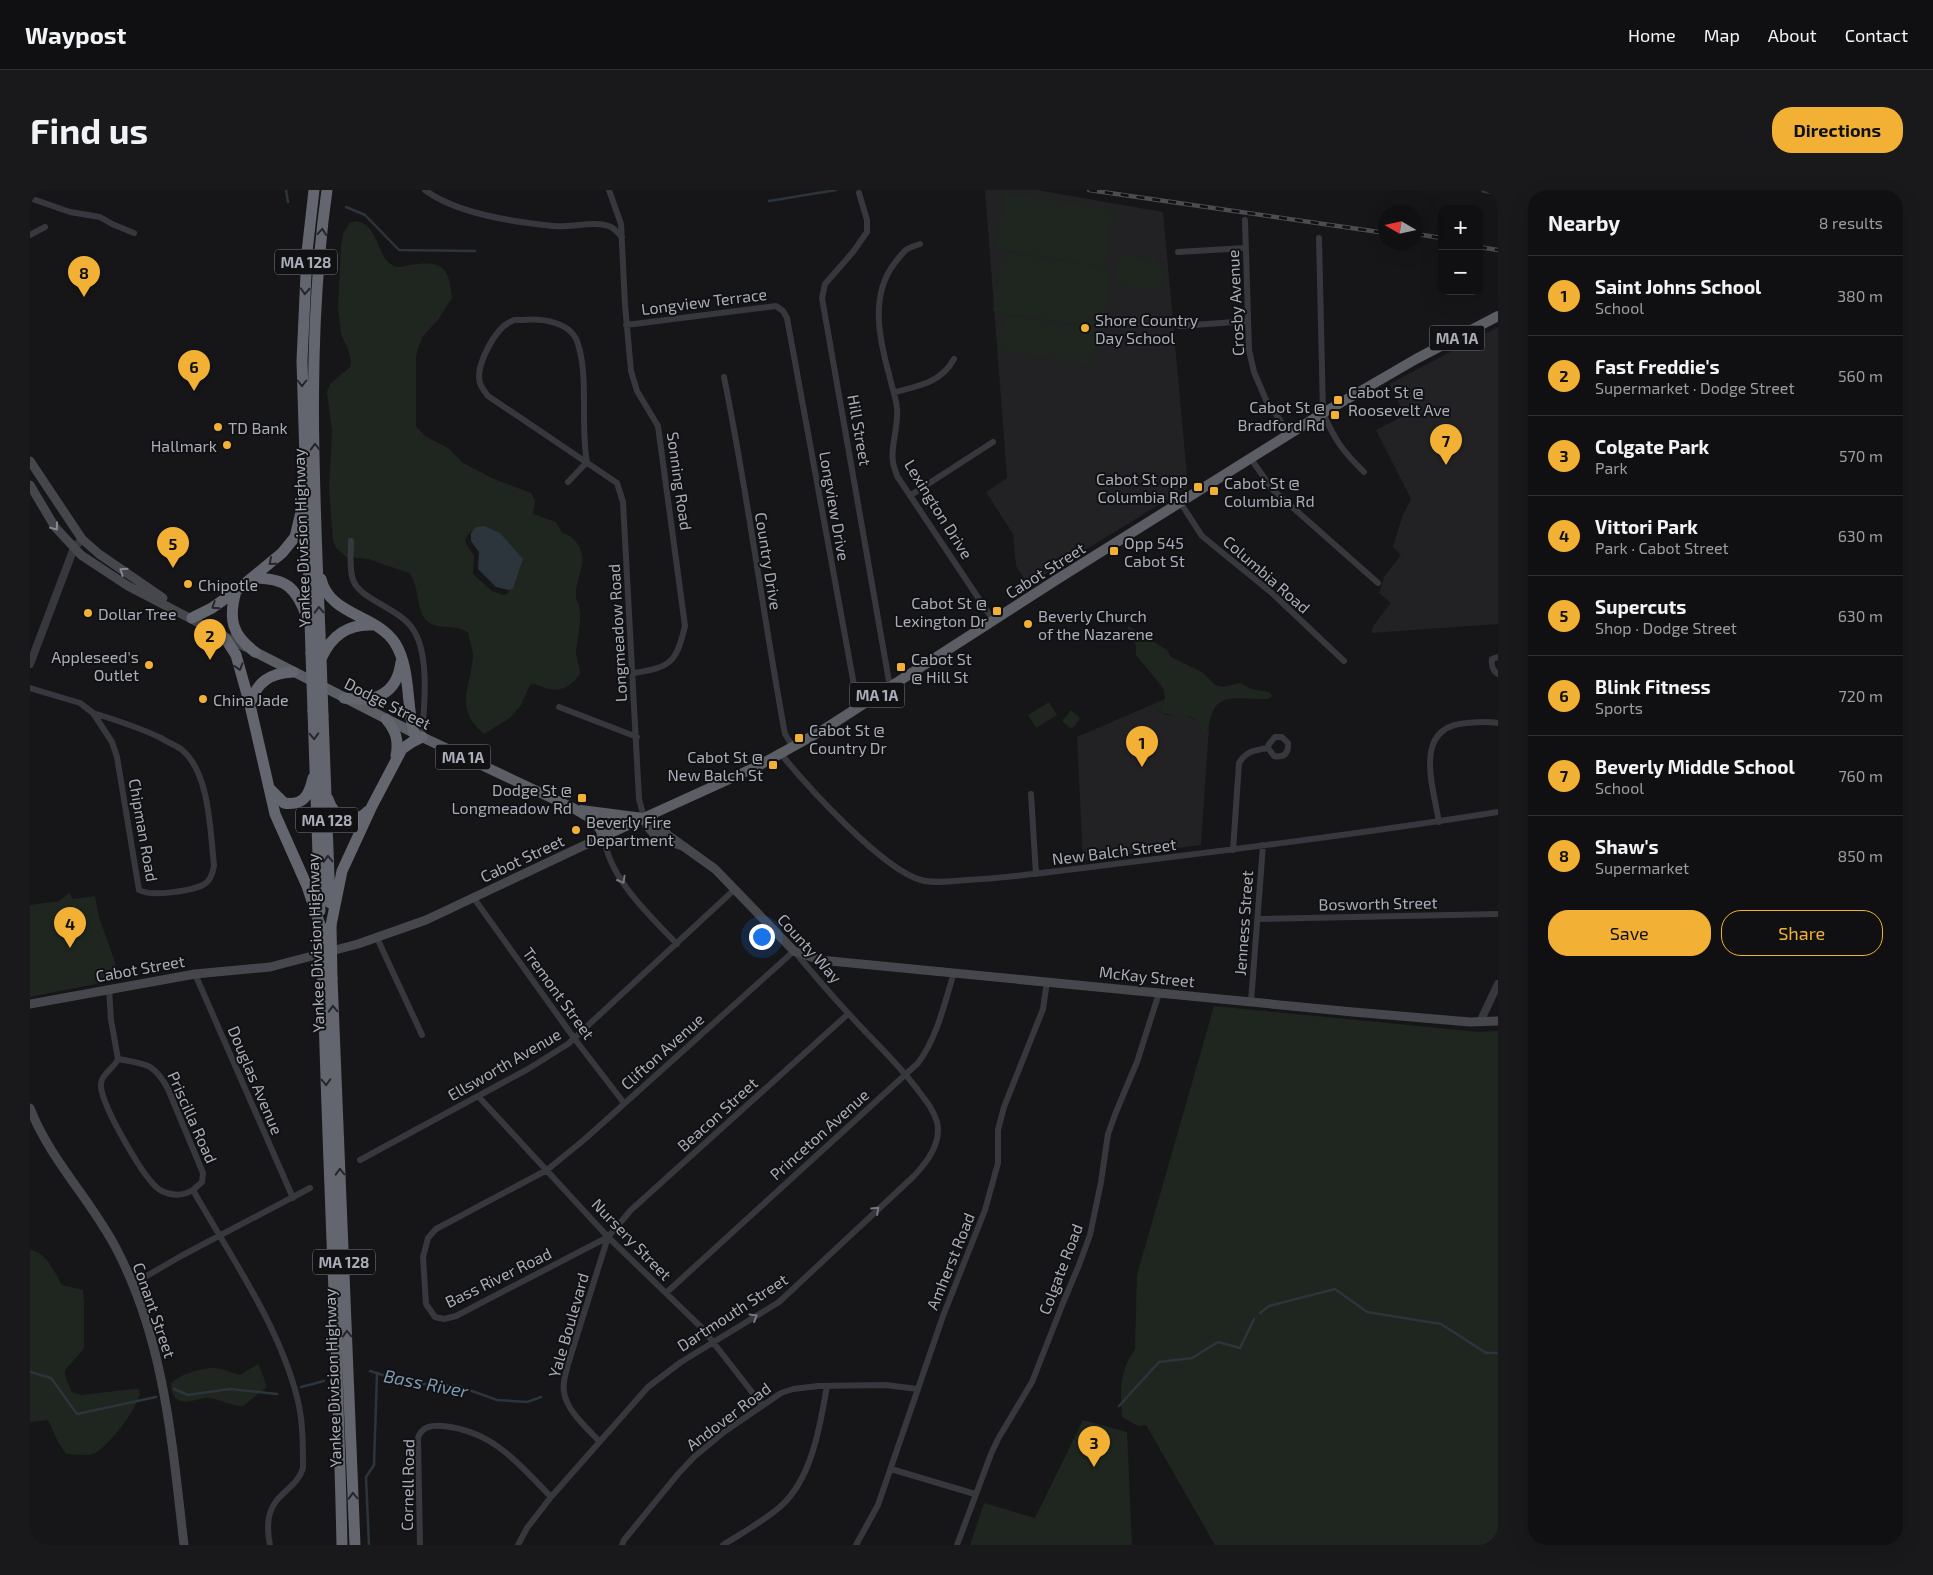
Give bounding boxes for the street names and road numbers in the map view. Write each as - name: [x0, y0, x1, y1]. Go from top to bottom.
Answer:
- street label: Crosby Avenue: [1223, 249, 1247, 357]
- road number: MA 128: [275, 250, 337, 274]
- street label: Longview Terrace: [640, 284, 768, 318]
- road number: MA 1A: [1430, 326, 1484, 350]
- street label: Hill Street: [844, 393, 876, 467]
- street label: Sonning Road: [664, 431, 696, 531]
- street label: Yankee Division Highway: [288, 448, 314, 628]
- street label: Longview Drive: [816, 450, 854, 562]
- street label: Lexington Drive: [901, 456, 977, 562]
- street label: Country Drive: [752, 511, 786, 611]
- street label: Columbia Road: [1220, 531, 1314, 617]
- street label: Cabot Street: [1002, 538, 1088, 602]
- street label: Longmeadow Road: [604, 563, 630, 703]
- street label: Dodge Street: [342, 673, 434, 733]
- road number: MA 1A: [850, 682, 904, 708]
- road number: MA 1A: [436, 744, 490, 770]
- street label: Chipman Road: [126, 777, 162, 883]
- road number: MA 128: [296, 808, 358, 832]
- street label: Cabot Street: [477, 830, 567, 886]
- street label: New Balch Street: [1051, 834, 1177, 868]
- street label: Yankee Division Highway: [302, 853, 328, 1033]
- street label: Jenness Street: [1230, 870, 1256, 976]
- street label: Bosworth Street: [1318, 892, 1438, 914]
- street label: County Way: [774, 910, 846, 987]
- street label: Tremont Street: [519, 943, 599, 1043]
- street label: Cabot Street: [94, 951, 186, 985]
- street label: McKay Street: [1098, 962, 1196, 990]
- street label: Clifton Avenue: [617, 1009, 707, 1093]
- street label: Douglas Avenue: [225, 1023, 287, 1137]
- street label: Ellsworth Avenue: [444, 1024, 564, 1104]
- street label: Priscilla Road: [164, 1068, 222, 1166]
- street label: Beacon Street: [673, 1073, 761, 1155]
- street label: Princeton Avenue: [766, 1085, 872, 1183]
- street label: Nursery Street: [588, 1194, 676, 1284]
- street label: Amherst Road: [922, 1210, 978, 1312]
- street label: Colgate Road: [1034, 1221, 1086, 1317]
- street label: Bass River Road: [442, 1243, 554, 1311]
- road number: MA 128: [313, 1250, 375, 1274]
- street label: Conant Street: [130, 1260, 180, 1360]
- street label: Dartmouth Street: [673, 1269, 791, 1355]
- street label: Yale Boulevard: [544, 1271, 592, 1379]
- street label: Yankee Division Highway: [319, 1288, 345, 1468]
- street label: Andover Road: [682, 1378, 774, 1454]
- street label: Cornell Road: [397, 1439, 417, 1531]

